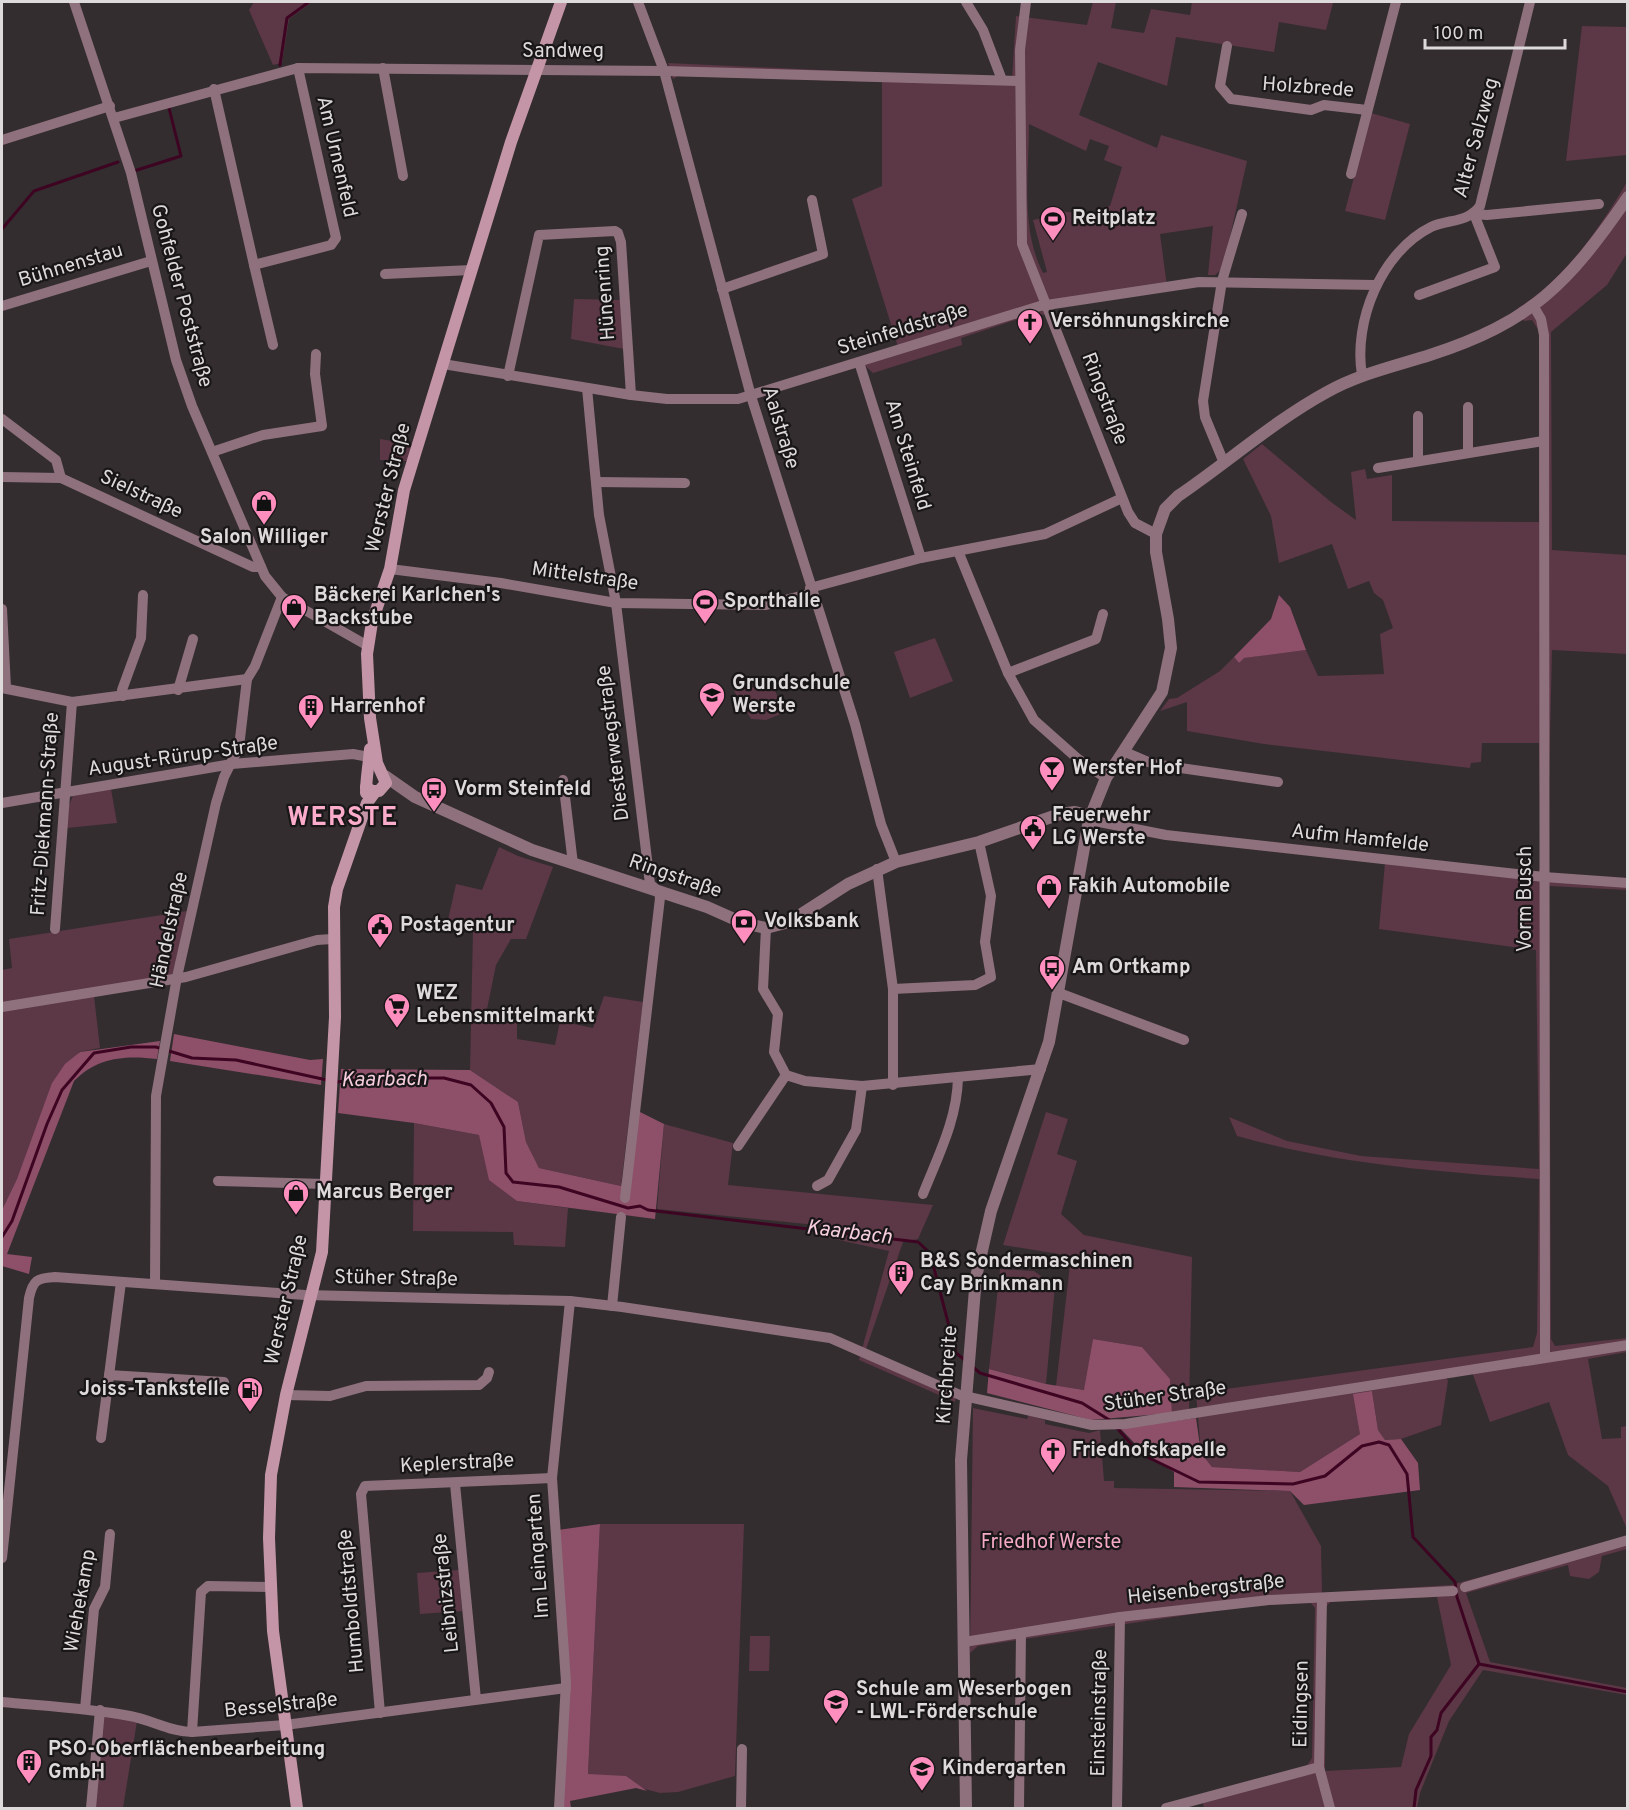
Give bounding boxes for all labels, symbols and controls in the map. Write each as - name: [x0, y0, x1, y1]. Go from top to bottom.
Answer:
- scale bar: [1425, 12, 1564, 50]
- text: 100 m: [1434, 23, 1483, 46]
- street label: Sandweg: [522, 39, 604, 65]
- street label: Holzbrede: [1261, 72, 1355, 104]
- street label: Alter Salzweg: [1448, 75, 1506, 201]
- street label: Am Urnenfeld: [309, 94, 363, 220]
- street label: Gohfelder Poststraße: [144, 201, 218, 391]
- sports icon: Reitplatz: [1038, 204, 1068, 242]
- place label: Reitplatz: [1072, 206, 1156, 232]
- street label: Bühnenstau: [16, 238, 126, 294]
- street label: Hünenring: [590, 245, 622, 341]
- street label: Steinfeldstraße: [835, 298, 971, 362]
- church icon: Versöhnungskirche: [1015, 307, 1045, 345]
- place label: Versöhnungskirche: [1050, 309, 1230, 335]
- street label: Ringstraße: [1075, 349, 1133, 449]
- street label: Aalstraße: [755, 384, 805, 472]
- street label: Am Steinfeld: [878, 396, 936, 514]
- street label: Werster Straße: [360, 420, 418, 556]
- street label: Sielstraße: [95, 464, 187, 526]
- shop icon: Salon Williger: [249, 488, 279, 526]
- place label: Salon Williger: [200, 525, 329, 551]
- street label: Mittelstraße: [530, 557, 640, 597]
- place label: Bäckerei Karlchen's Backstube: [314, 583, 501, 632]
- sports icon: Sporthalle: [690, 587, 720, 625]
- place label: Sporthalle: [724, 589, 821, 615]
- shop icon: Bäckerei Karlchen's Backstube: [279, 592, 309, 630]
- street label: Diesterwegstraße: [592, 664, 636, 822]
- place label: Grundschule Werste: [732, 671, 850, 720]
- school or university icon: Grundschule Werste: [697, 680, 727, 718]
- building icon: Harrenhof: [296, 692, 326, 730]
- place label: Harrenhof: [330, 694, 425, 720]
- street label: Fritz-Diekmann-Straße: [26, 711, 66, 917]
- street label: August-Rürup-Straße: [86, 731, 280, 783]
- bar icon: Werster Hof: [1037, 754, 1067, 792]
- place label: Werster Hof: [1072, 756, 1182, 782]
- bus stop icon: Vorm Steinfeld: [419, 775, 449, 813]
- place label: Vorm Steinfeld: [454, 777, 591, 803]
- district label: WERSTE: [287, 802, 399, 835]
- place label: Feuerwehr LG Werste: [1052, 803, 1151, 852]
- public building icon: Feuerwehr LG Werste: [1018, 813, 1048, 851]
- street label: Aufm Hamfelde: [1290, 819, 1430, 859]
- street label: Vorm Busch: [1513, 846, 1539, 952]
- street label: Ringstraße: [625, 849, 725, 905]
- street label: Händelstraße: [145, 869, 195, 991]
- shop icon: Fakih Automobile: [1034, 872, 1064, 910]
- place label: Fakih Automobile: [1068, 874, 1230, 900]
- bank icon: Volksbank: [729, 907, 759, 945]
- place label: Volksbank: [764, 909, 859, 935]
- public building icon: Postagentur: [365, 911, 395, 949]
- place label: Postagentur: [400, 913, 515, 939]
- bus stop icon: Am Ortkamp: [1037, 953, 1067, 991]
- place label: Am Ortkamp: [1072, 955, 1191, 981]
- place label: WEZ Lebensmittelmarkt: [416, 981, 595, 1030]
- supermarket icon: WEZ Lebensmittelmarkt: [382, 991, 412, 1029]
- water label: Kaarbach: [341, 1066, 428, 1094]
- shop icon: Marcus Berger: [281, 1178, 311, 1216]
- place label: Marcus Berger: [316, 1180, 453, 1206]
- water label: Kaarbach: [804, 1214, 894, 1252]
- street label: Werster Straße: [259, 1232, 315, 1368]
- place label: B&S Sondermaschinen Cay Brinkmann: [920, 1249, 1133, 1298]
- building icon: B&S Sondermaschinen Cay Brinkmann: [886, 1258, 916, 1296]
- street label: Stüher Straße: [334, 1265, 458, 1293]
- street label: Kirchbreite: [932, 1325, 964, 1425]
- fuel station icon: Joiss-Tankstelle: [235, 1375, 265, 1413]
- street label: Stüher Straße: [1102, 1376, 1228, 1418]
- place label: Joiss-Tankstelle: [79, 1377, 230, 1403]
- church icon: Friedhofskapelle: [1038, 1436, 1068, 1474]
- place label: Friedhofskapelle: [1072, 1438, 1226, 1464]
- street label: Keplerstraße: [399, 1448, 515, 1480]
- street label: Im Leingarten: [522, 1492, 556, 1620]
- street label: Humboldtstraße: [333, 1528, 371, 1674]
- park label: Friedhof Werste: [981, 1530, 1121, 1556]
- street label: Leibnizstraße: [428, 1532, 466, 1654]
- street label: Wiehekamp: [59, 1547, 103, 1655]
- street label: Heisenbergstraße: [1126, 1569, 1286, 1611]
- street label: Einsteinstraße: [1086, 1649, 1114, 1777]
- street label: Eidingsen: [1288, 1660, 1316, 1748]
- place label: Schule am Weserbogen - LWL-Förderschule: [856, 1677, 1072, 1726]
- street label: Besselstraße: [223, 1687, 339, 1725]
- school or university icon: Schule am Weserbogen - LWL-Förderschule: [821, 1687, 851, 1725]
- place label: PSO-Oberflächenbearbeitung GmbH: [48, 1737, 325, 1786]
- building icon: PSO-Oberflächenbearbeitung GmbH: [14, 1747, 44, 1785]
- school or university icon: Kindergarten: [907, 1754, 937, 1792]
- place label: Kindergarten: [942, 1756, 1066, 1782]

